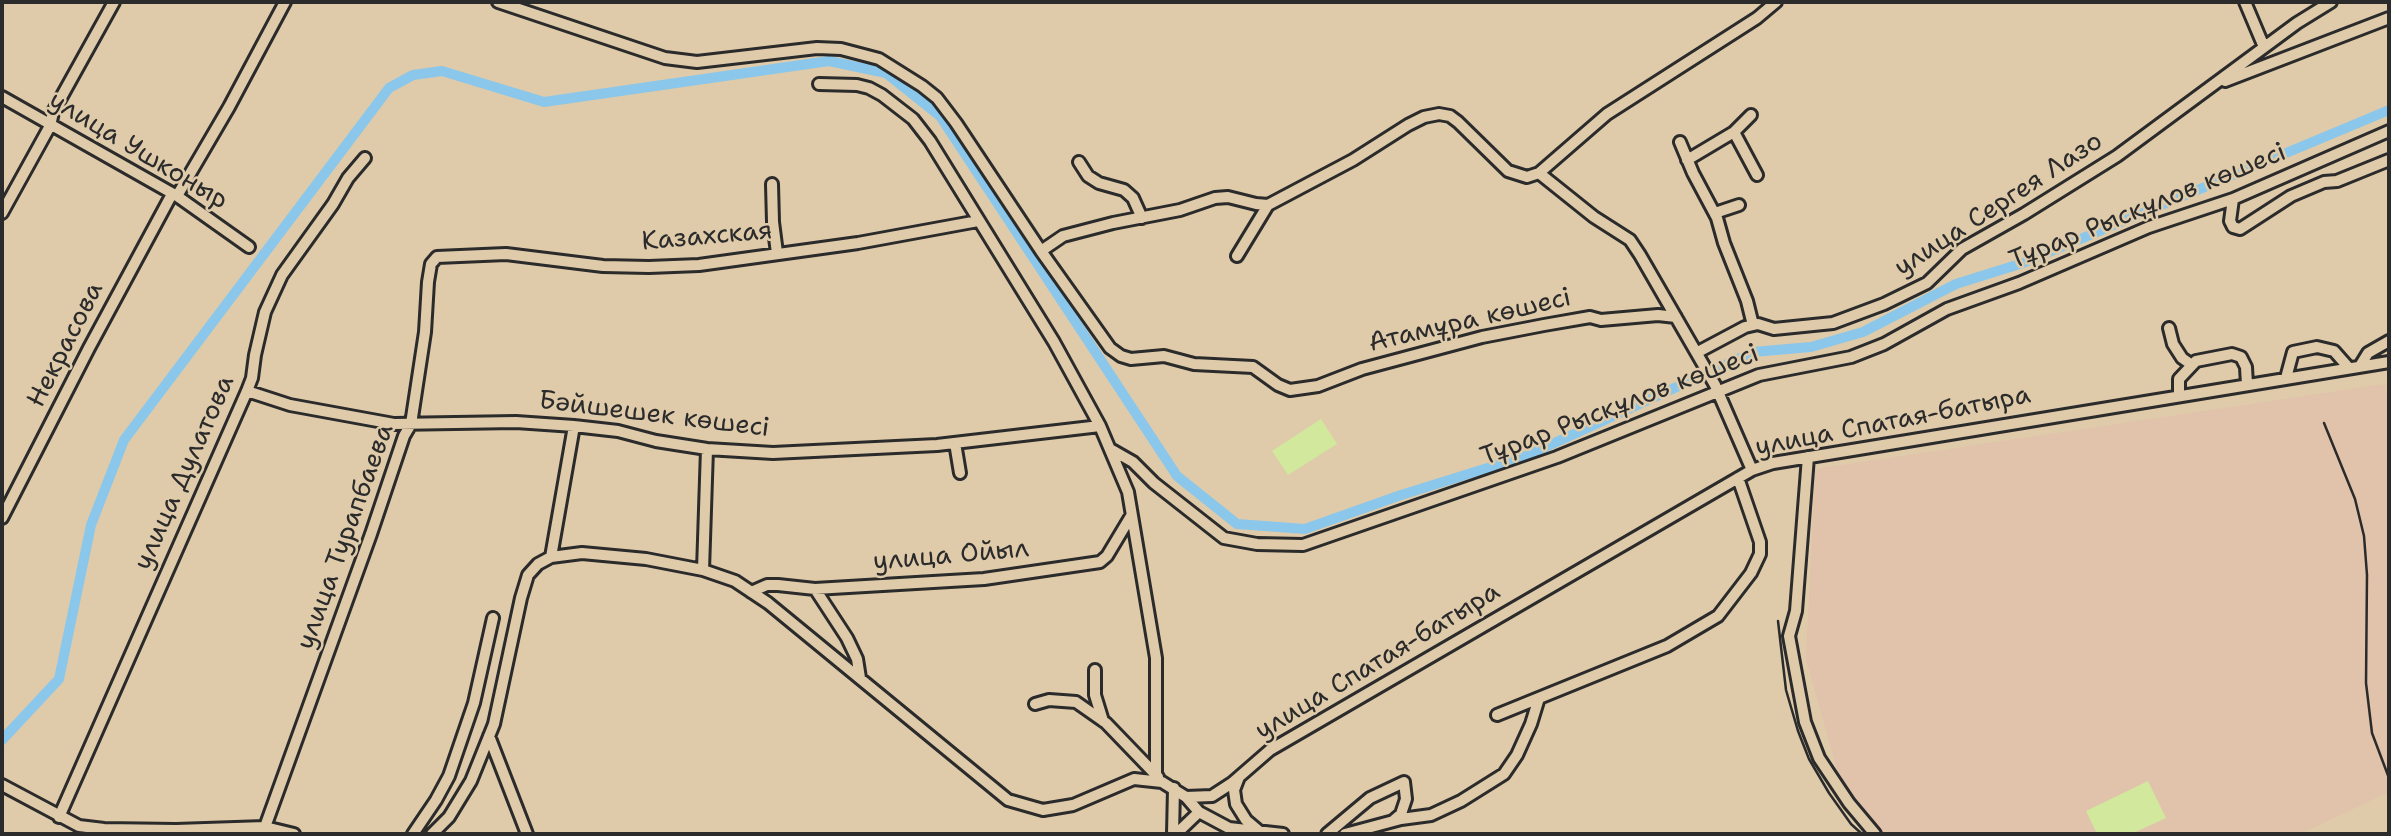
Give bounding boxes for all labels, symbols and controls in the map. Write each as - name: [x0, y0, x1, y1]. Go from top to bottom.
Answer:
- street label: улица Ушконыр: [43, 85, 233, 217]
- street label: улица Сергея Лазо: [1889, 126, 2109, 284]
- street label: Тұрар Рысқұлов көшесі: [2005, 137, 2291, 277]
- street label: Казахская: [640, 216, 774, 258]
- street label: Некрасова: [21, 277, 111, 413]
- street label: Атамұра көшесі: [1366, 283, 1574, 359]
- street label: Тұрар Рысқұлов көшесі: [1476, 338, 1764, 474]
- street label: улица Дулатова: [128, 371, 242, 575]
- street label: улица Спатая-батыра: [1753, 380, 2033, 464]
- street label: Бәйшешек көшесі: [537, 385, 771, 445]
- street label: улица Турапбаева: [291, 420, 401, 654]
- street label: улица Ойыл: [872, 534, 1030, 578]
- street label: улица Спатая-батыра: [1250, 577, 1506, 747]

